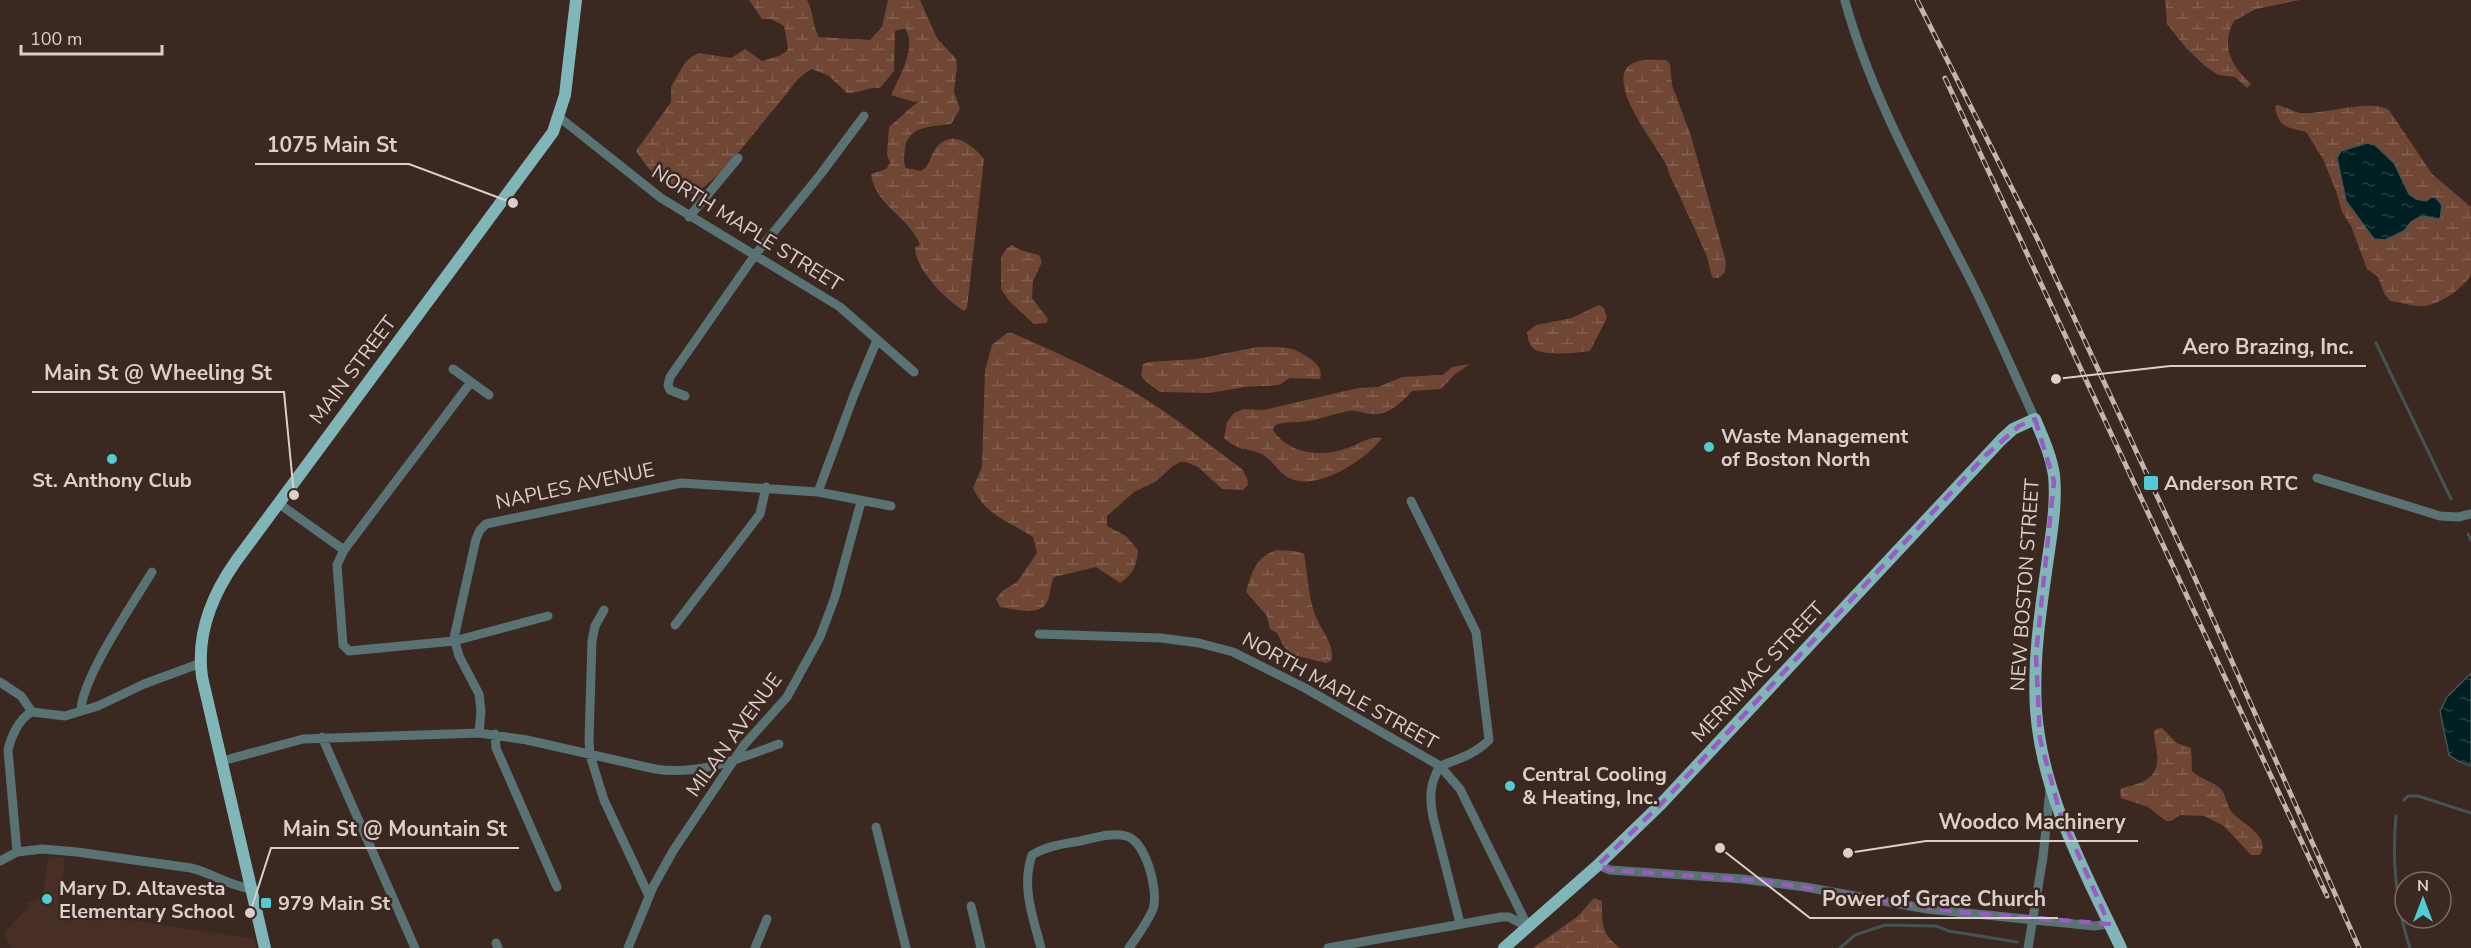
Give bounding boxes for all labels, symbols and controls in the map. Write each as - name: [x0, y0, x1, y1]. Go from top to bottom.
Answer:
- scale bar: [21, 18, 162, 56]
- text: 100 m: [30, 27, 82, 51]
- callout: 1075 Main St: [255, 125, 409, 164]
- text: 1075 Main St: [267, 131, 398, 159]
- street label: NORTH MAPLE STREET: [647, 158, 847, 298]
- street label: MAIN STREET: [303, 310, 403, 430]
- callout: Aero Brazing, Inc.: [2170, 327, 2366, 366]
- text: Aero Brazing, Inc.: [2182, 333, 2354, 361]
- callout: Main St @ Wheeling St: [32, 353, 284, 392]
- text: Main St @ Wheeling St: [44, 359, 273, 387]
- place label: Waste Management of Boston North: [1721, 423, 1908, 473]
- marker: Waste Management of Boston North: [1702, 440, 1716, 454]
- marker: St. Anthony Club: [105, 452, 119, 466]
- street label: NAPLES AVENUE: [493, 456, 657, 516]
- place label: St. Anthony Club: [32, 467, 192, 494]
- place label: Anderson RTC: [2164, 470, 2298, 497]
- marker: Anderson RTC: [2142, 474, 2160, 492]
- street label: NEW BOSTON STREET: [2004, 478, 2046, 692]
- street label: MERRIMAC STREET: [1686, 596, 1830, 748]
- street label: NORTH MAPLE STREET: [1237, 626, 1443, 756]
- street label: MILAN AVENUE: [680, 668, 788, 802]
- place label: Central Cooling & Heating, Inc.: [1522, 761, 1667, 811]
- marker: Central Cooling & Heating, Inc.: [1503, 779, 1517, 793]
- callout: Woodco Machinery: [1926, 802, 2138, 841]
- text: Woodco Machinery: [1938, 808, 2127, 836]
- callout: Main St @ Mountain St: [271, 809, 519, 848]
- text: Main St @ Mountain St: [283, 815, 508, 843]
- north arrow: [2393, 870, 2453, 930]
- place label: Mary D. Altavesta Elementary School: [59, 875, 235, 925]
- text: N: [2417, 875, 2429, 897]
- callout: Power of Grace Church: [1810, 879, 2058, 918]
- text: Power of Grace Church: [1822, 885, 2046, 913]
- place label: 979 Main St: [278, 890, 390, 917]
- marker: Mary D. Altavesta Elementary School: [40, 892, 54, 906]
- marker: 979 Main St: [259, 896, 273, 910]

